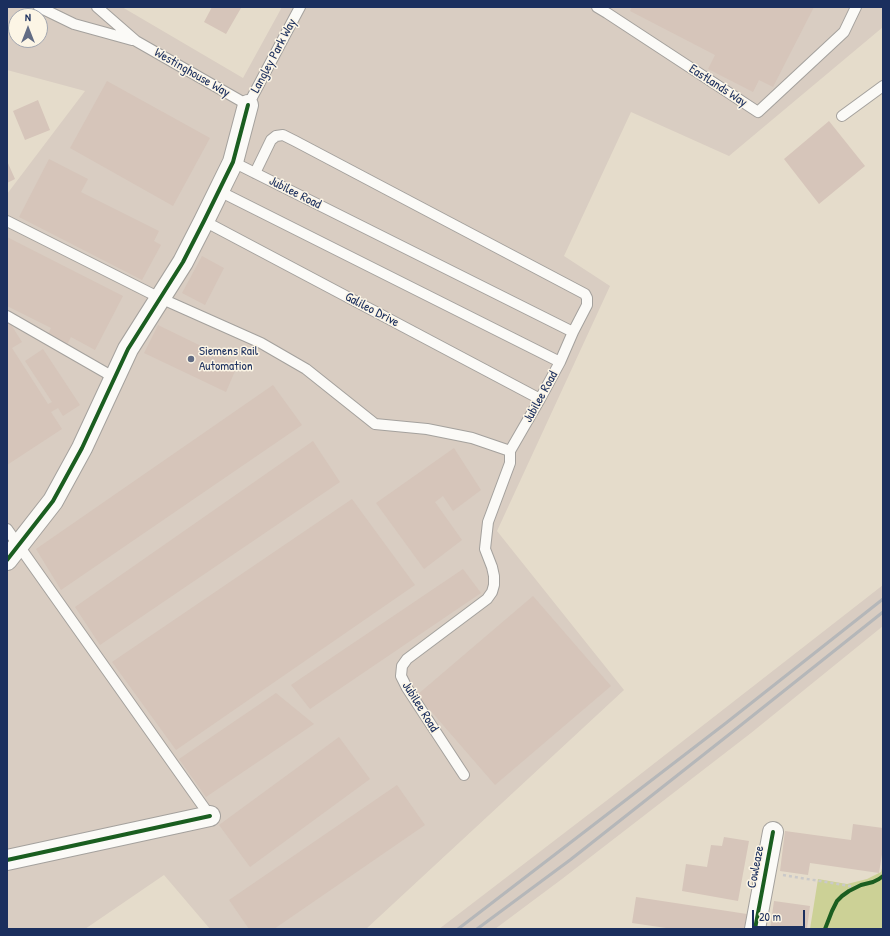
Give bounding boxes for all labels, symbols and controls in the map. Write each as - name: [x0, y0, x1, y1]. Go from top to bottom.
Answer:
- north arrow: [8, 8, 48, 48]
- text: N: [25, 10, 31, 24]
- street label: Langley Park Way: [248, 16, 300, 96]
- street label: Westinghouse Way: [151, 45, 233, 101]
- street label: Eastlands Way: [686, 61, 750, 111]
- street label: Jubilee Road: [266, 173, 324, 213]
- street label: Galileo Drive: [342, 289, 402, 331]
- place label: Siemens Rail Automation: [199, 344, 258, 375]
- marker: Siemens Rail Automation: [186, 354, 196, 364]
- street label: Jubilee Road: [521, 369, 561, 425]
- street label: Jubilee Road: [398, 679, 442, 735]
- street label: Cowleaze: [744, 844, 768, 890]
- scale bar: [754, 902, 807, 928]
- text: 20 m: [759, 908, 781, 925]

